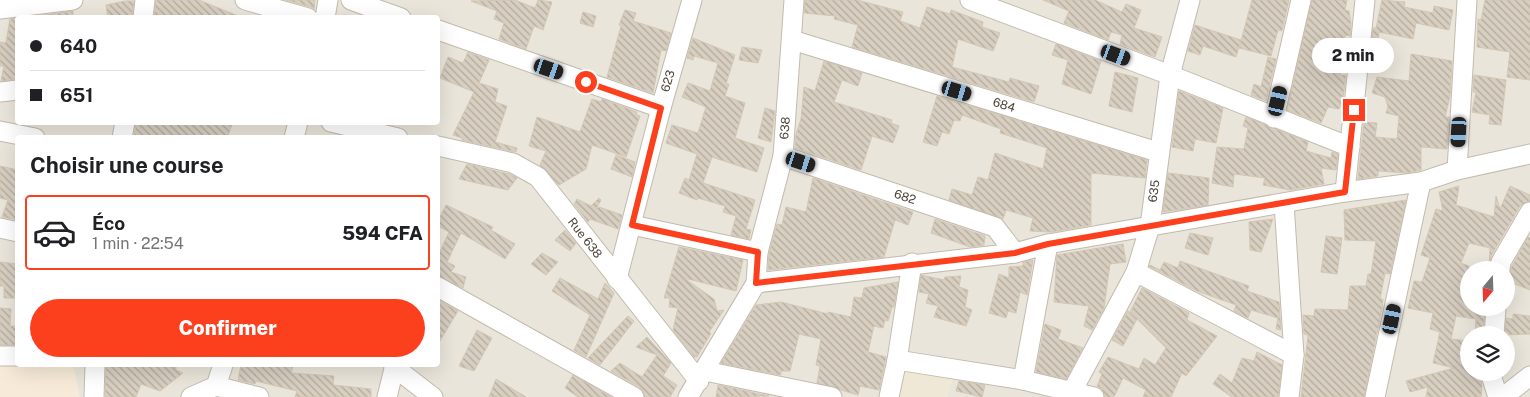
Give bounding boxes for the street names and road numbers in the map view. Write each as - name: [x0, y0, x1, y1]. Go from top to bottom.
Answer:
- street label: 623: [658, 68, 678, 94]
- street label: 684: [991, 95, 1017, 115]
- street label: 638: [777, 116, 793, 140]
- street label: 635: [1146, 179, 1162, 203]
- street label: 682: [892, 187, 918, 207]
- street label: Rue 638: [565, 215, 605, 261]

